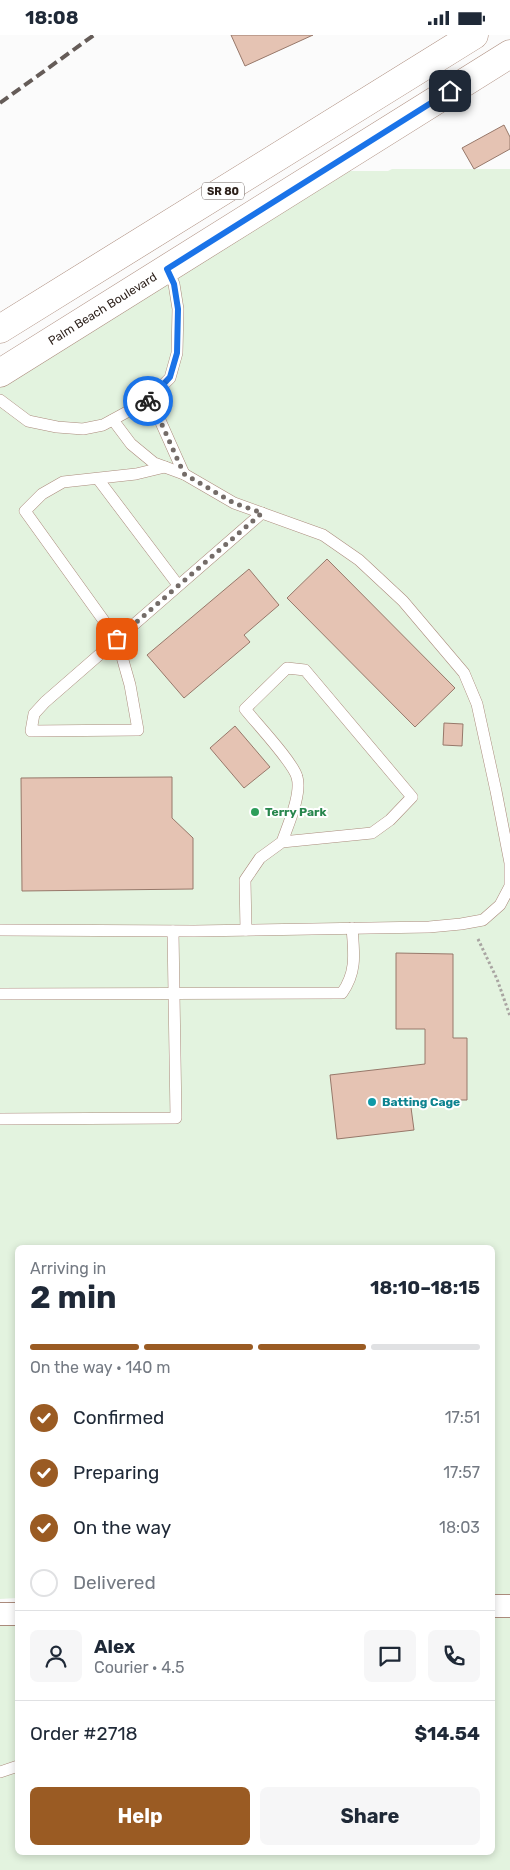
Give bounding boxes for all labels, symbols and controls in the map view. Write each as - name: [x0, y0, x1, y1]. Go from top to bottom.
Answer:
- text: 18:08: [25, 6, 79, 29]
- pin: [429, 70, 471, 112]
- icon: home: [436, 77, 464, 105]
- road number: SR 80: [202, 183, 244, 199]
- street label: Palm Beach Boulevard: [46, 270, 159, 348]
- courier: [123, 376, 173, 426]
- icon: bike: [134, 387, 162, 415]
- pin: [96, 618, 138, 660]
- icon: bag: [103, 625, 131, 653]
- place label: Terry Park: [265, 805, 326, 819]
- marker: Terry Park: [249, 806, 261, 818]
- place label: Batting Cage: [382, 1095, 460, 1109]
- marker: Batting Cage: [366, 1096, 378, 1108]
- text: Arriving in: [30, 1259, 106, 1278]
- text: 18:10–18:15: [370, 1276, 480, 1299]
- text: 2 min: [30, 1278, 117, 1316]
- text: On the way · 140 m: [30, 1358, 170, 1377]
- icon: check: [30, 1404, 58, 1432]
- text: Confirmed: [73, 1406, 164, 1429]
- text: 17:51: [445, 1408, 480, 1427]
- icon: check: [30, 1459, 58, 1487]
- text: Preparing: [73, 1461, 159, 1484]
- text: 17:57: [443, 1463, 480, 1482]
- icon: check: [30, 1514, 58, 1542]
- text: On the way: [73, 1516, 171, 1539]
- text: 18:03: [439, 1518, 480, 1537]
- text: Delivered: [73, 1571, 156, 1594]
- button: person: [30, 1630, 82, 1682]
- button: chat: [364, 1630, 416, 1682]
- button: phone: [428, 1630, 480, 1682]
- text: Alex: [94, 1635, 135, 1658]
- text: Courier · 4.5: [94, 1658, 184, 1677]
- text: Order #2718: [30, 1722, 138, 1745]
- text: $14.54: [414, 1722, 480, 1745]
- button: Help: [30, 1787, 250, 1845]
- button: Share: [260, 1787, 480, 1845]

